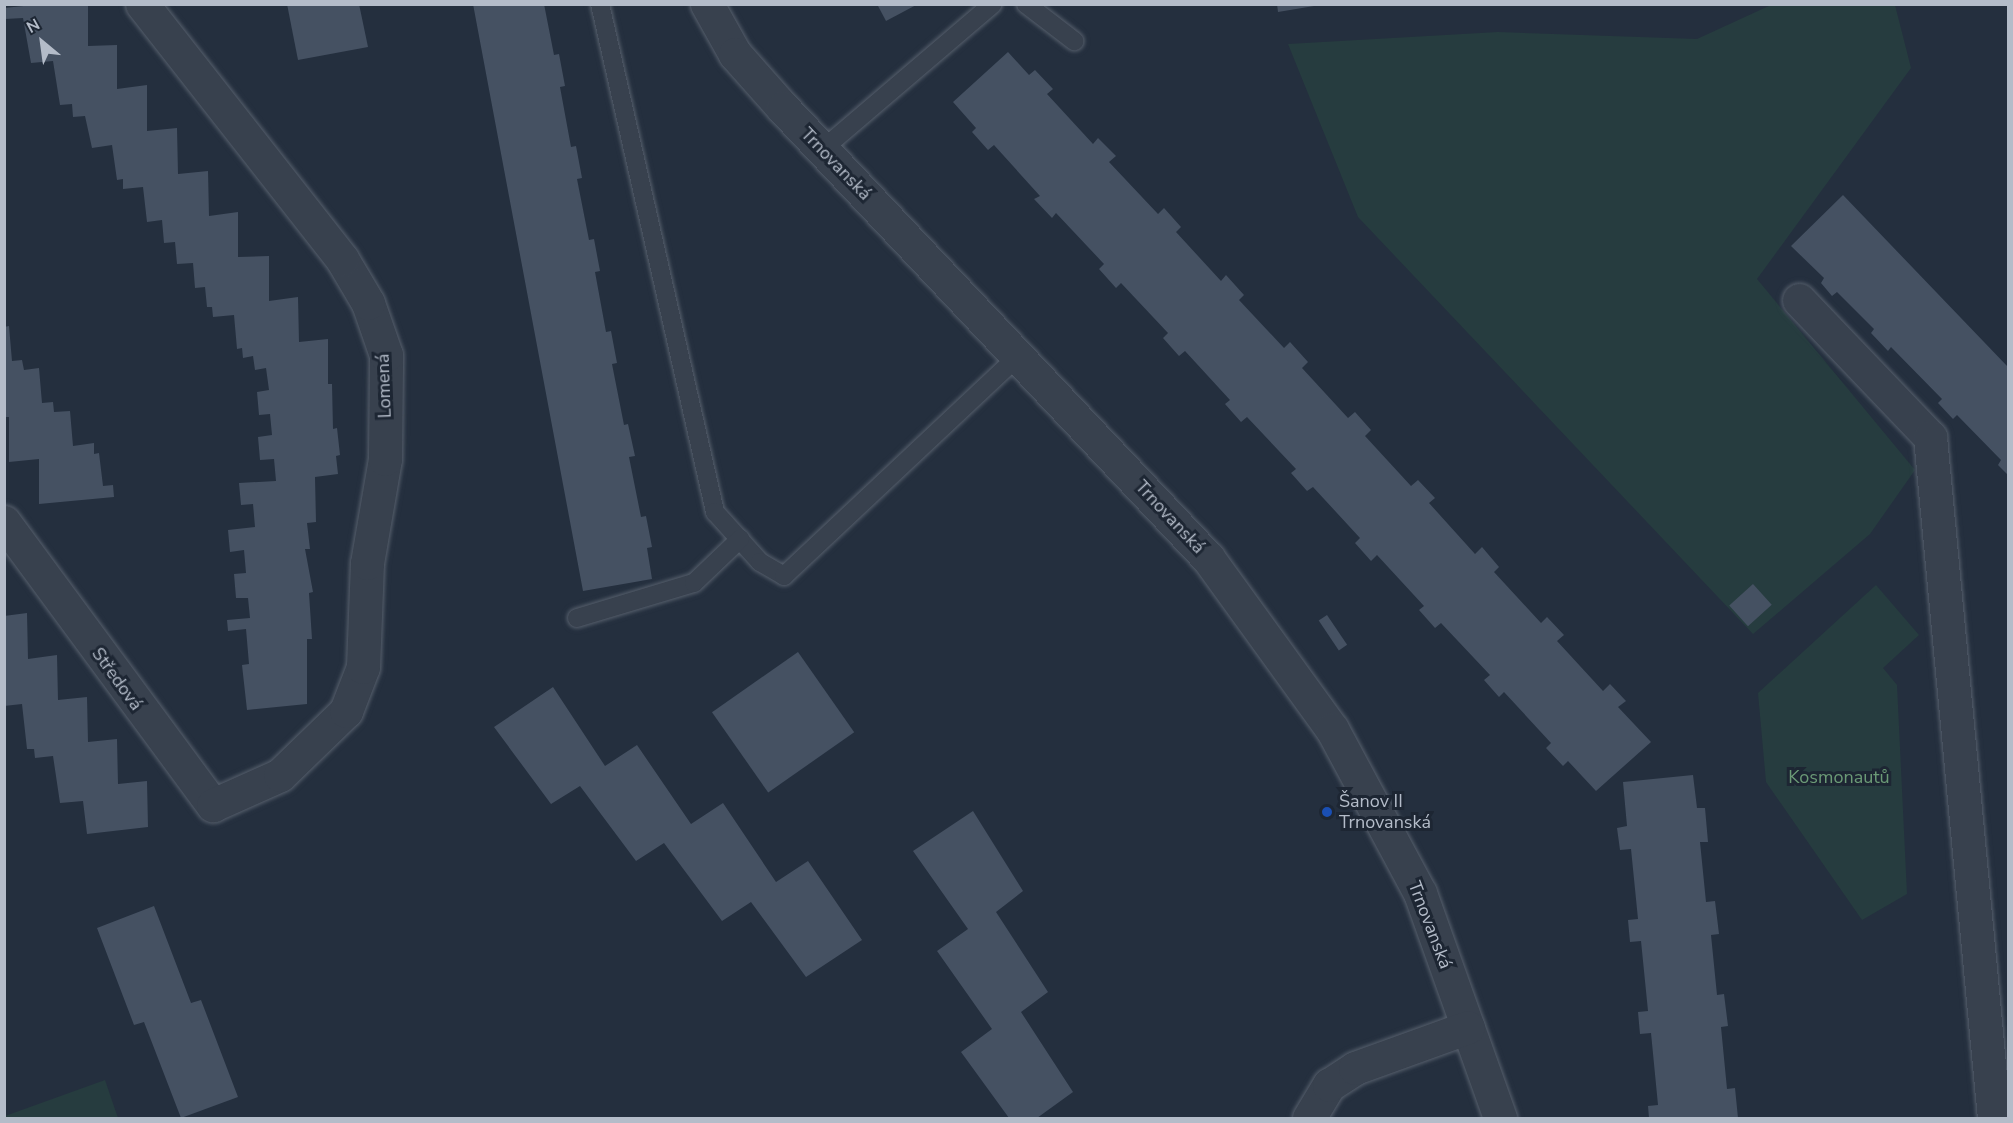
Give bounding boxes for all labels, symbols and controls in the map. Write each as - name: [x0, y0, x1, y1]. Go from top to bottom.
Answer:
- north arrow: [12, 12, 72, 72]
- text: N: [23, 14, 44, 39]
- street label: Trnovanská: [796, 123, 876, 205]
- street label: Lomená: [372, 353, 396, 419]
- street label: Trnovanská: [1131, 476, 1209, 558]
- street label: Středová: [87, 643, 147, 715]
- park label: Kosmonautů: [1788, 766, 1890, 788]
- place label: Šanov II Trnovanská: [1339, 791, 1431, 834]
- marker: Šanov II Trnovanská: [1320, 805, 1334, 819]
- street label: Trnovanská: [1403, 878, 1457, 972]

